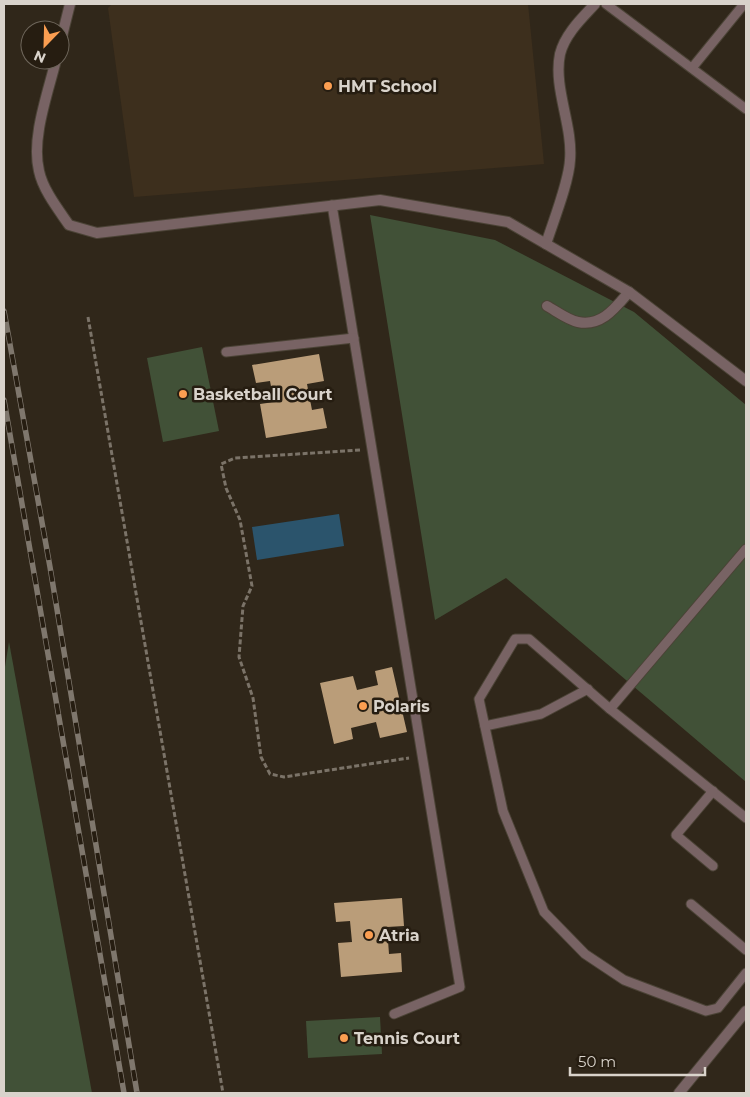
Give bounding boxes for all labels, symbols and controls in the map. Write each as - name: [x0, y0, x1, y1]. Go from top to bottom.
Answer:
- north arrow: [20, 20, 70, 70]
- text: N: [31, 46, 49, 67]
- place label: HMT School: [338, 77, 437, 96]
- marker: HMT School: [322, 80, 334, 92]
- place label: Basketball Court: [193, 385, 333, 404]
- marker: Basketball Court: [177, 388, 189, 400]
- place label: Polaris: [373, 697, 430, 716]
- marker: Polaris: [357, 700, 369, 712]
- place label: Atria: [378, 926, 420, 945]
- marker: Atria: [363, 929, 375, 941]
- place label: Tennis Court: [354, 1029, 460, 1048]
- marker: Tennis Court: [338, 1032, 350, 1044]
- scale bar: [570, 1044, 705, 1076]
- text: 50 m: [578, 1052, 616, 1071]

